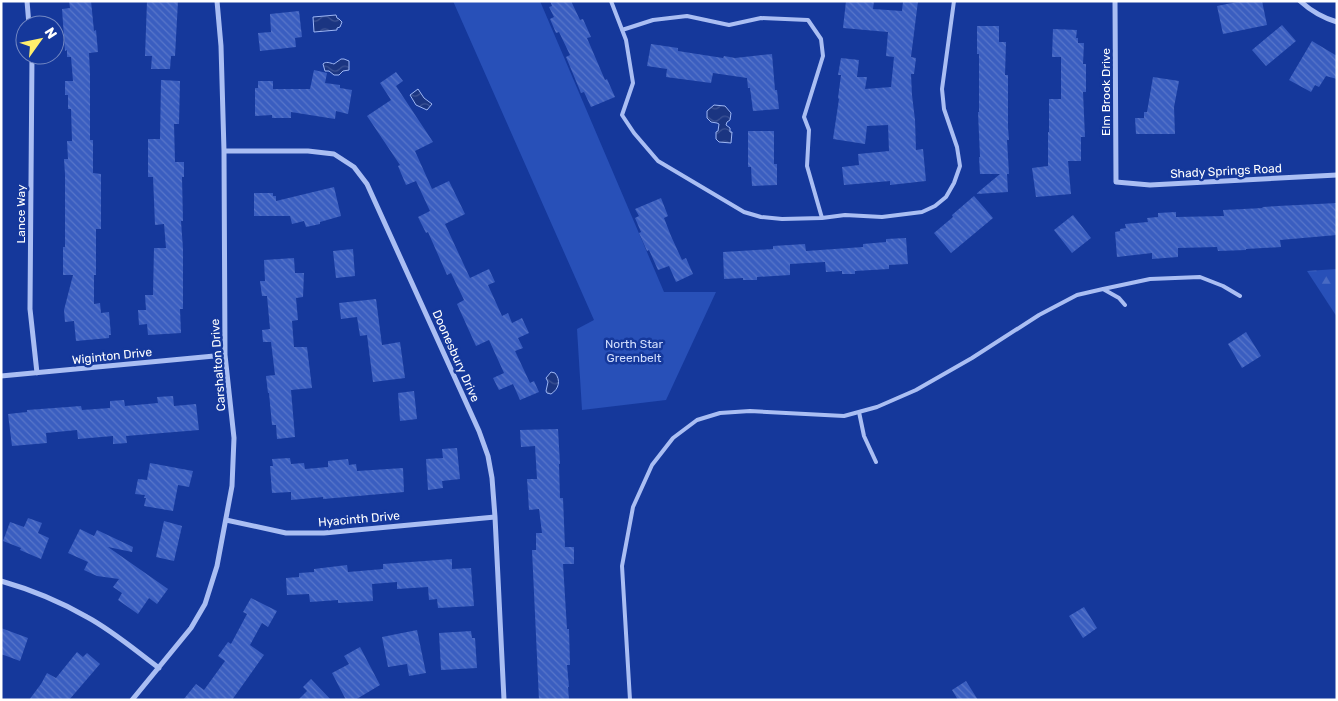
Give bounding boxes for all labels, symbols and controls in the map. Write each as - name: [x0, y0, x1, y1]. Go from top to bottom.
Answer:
- north arrow: [15, 15, 65, 65]
- text: N: [41, 24, 60, 42]
- street label: Elm Brook Drive: [1099, 48, 1113, 136]
- street label: Shady Springs Road: [1170, 161, 1282, 181]
- street label: Lance Way: [14, 184, 28, 244]
- street label: Doonesbury Drive: [429, 308, 483, 404]
- street label: Carshalton Drive: [208, 318, 228, 412]
- park label: North Star Greenbelt: [605, 337, 663, 365]
- street label: Wiginton Drive: [71, 345, 153, 367]
- street label: Hyacinth Drive: [317, 508, 401, 530]

